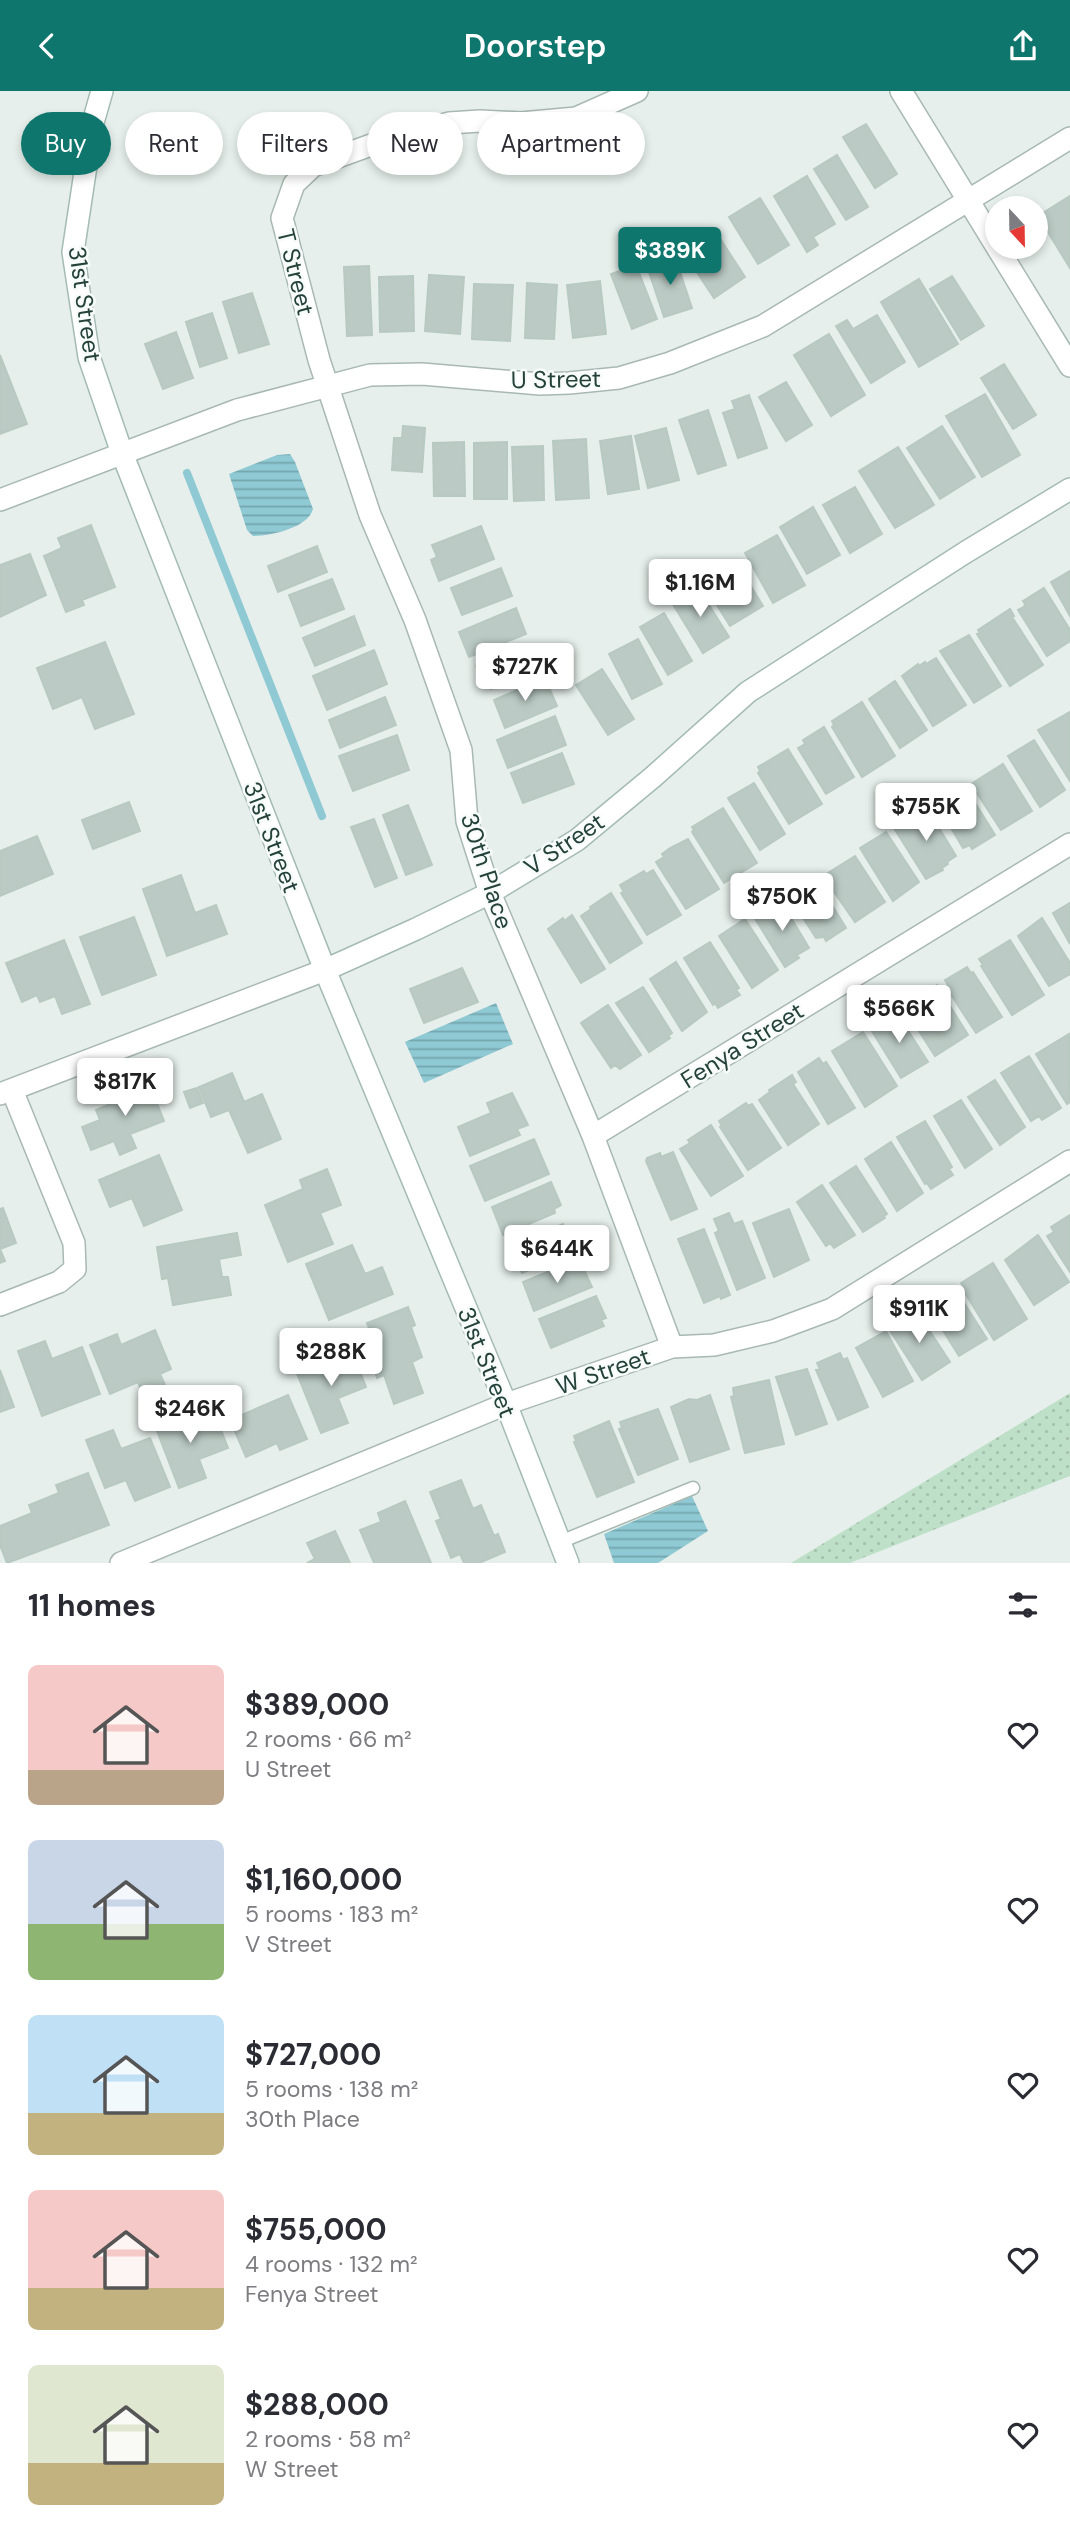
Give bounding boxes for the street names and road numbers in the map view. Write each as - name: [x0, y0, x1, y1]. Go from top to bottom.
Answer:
- street label: T Street: [270, 226, 322, 318]
- street label: 31st Street: [62, 244, 108, 364]
- street label: U Street: [511, 363, 601, 395]
- street label: 31st Street: [237, 777, 307, 897]
- street label: V Street: [518, 806, 610, 882]
- street label: 30th Place: [454, 809, 520, 933]
- street label: Fenya Street: [675, 995, 809, 1095]
- street label: 31st Street: [451, 1302, 523, 1422]
- street label: W Street: [552, 1340, 654, 1402]

